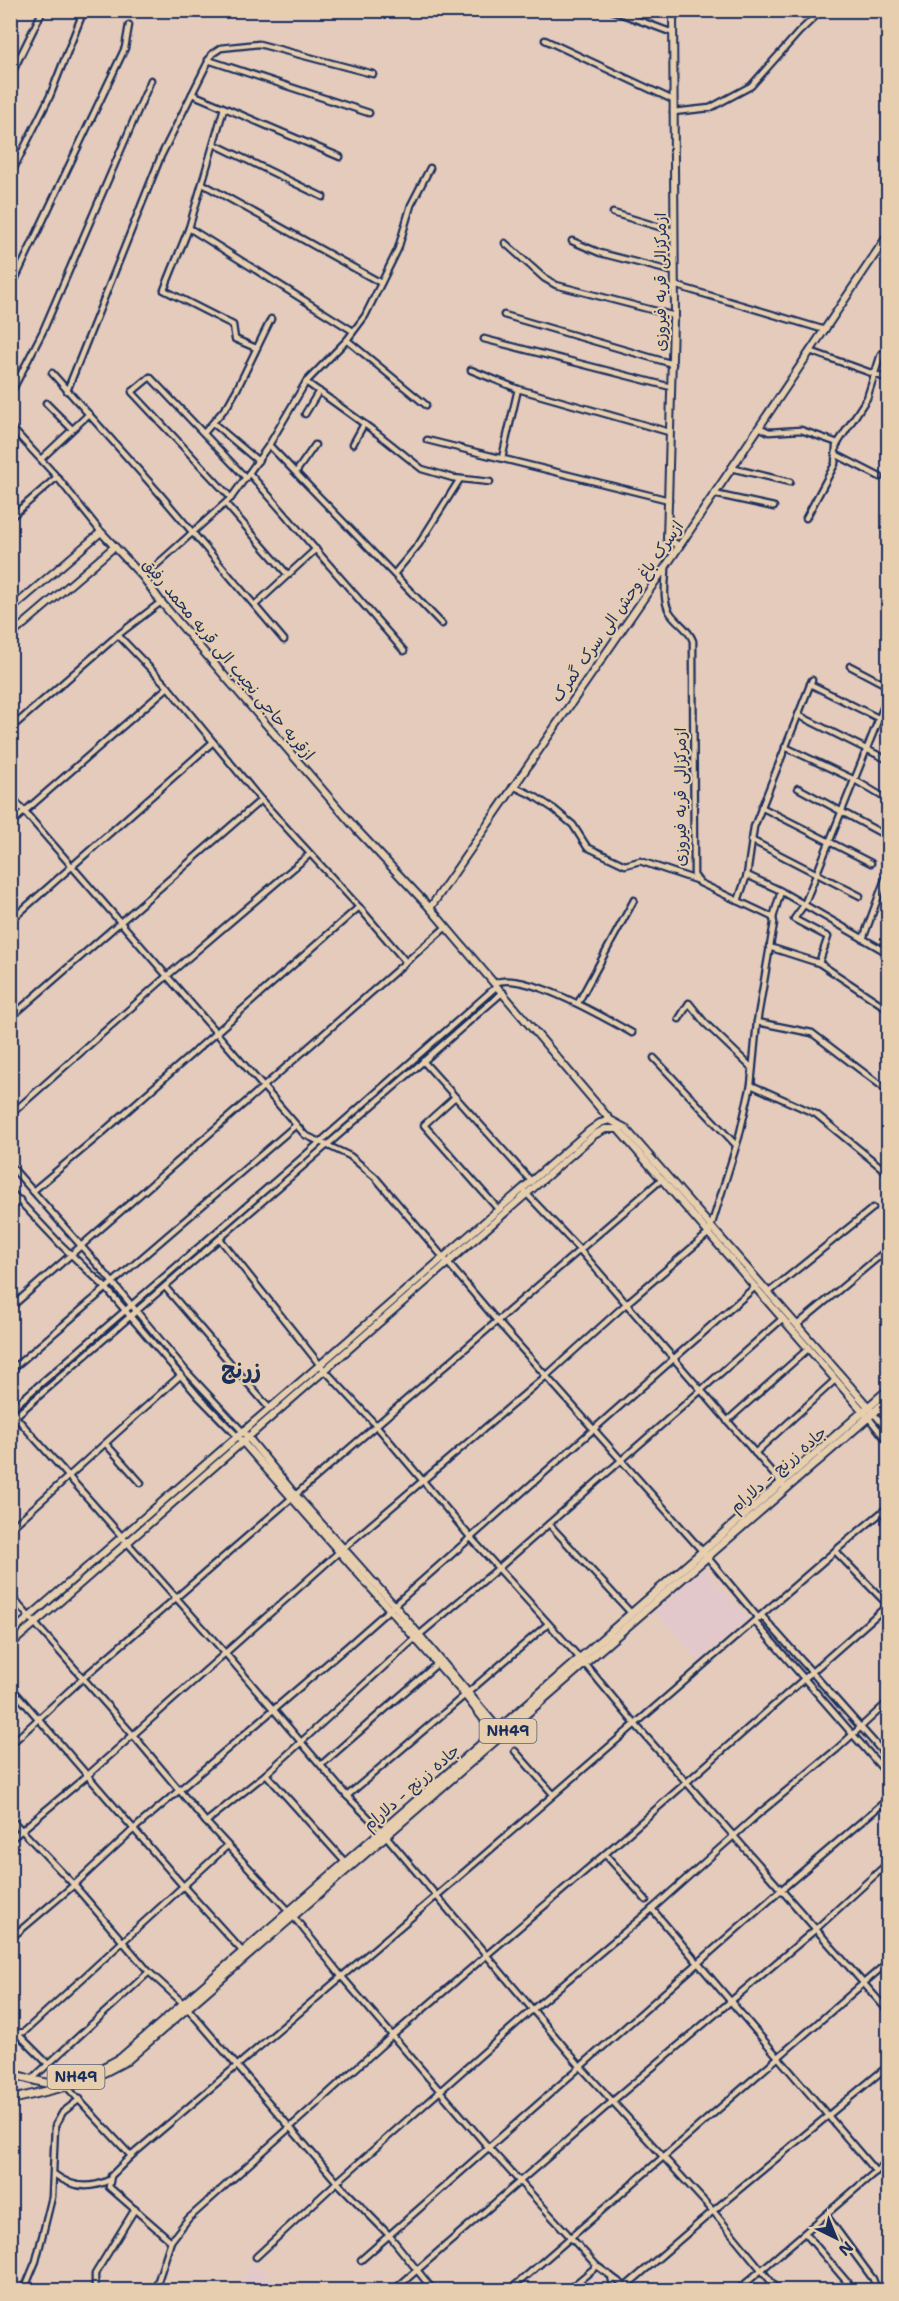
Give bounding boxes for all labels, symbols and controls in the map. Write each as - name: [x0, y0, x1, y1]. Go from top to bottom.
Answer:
- street label: ازمرکزالی قریه فیروزی: [650, 213, 671, 351]
- street label: ازسرک باغ وحش الی سرک گمرک: [547, 516, 689, 707]
- street label: ازقریه حاجی نجیب الی قریه محمد رفیق: [138, 554, 319, 764]
- street label: ازمرکزالی قریه فیروزی: [670, 728, 691, 866]
- district label: زرنج: [221, 1356, 261, 1385]
- street label: جاده زرنج - دلارام: [726, 1422, 832, 1519]
- road number: NH49: [480, 1719, 536, 1743]
- street label: جاده زرنج - دلارام: [359, 1740, 465, 1837]
- road number: NH49: [48, 2065, 104, 2089]
- north arrow: [806, 2208, 866, 2268]
- text: N: [834, 2237, 858, 2261]

